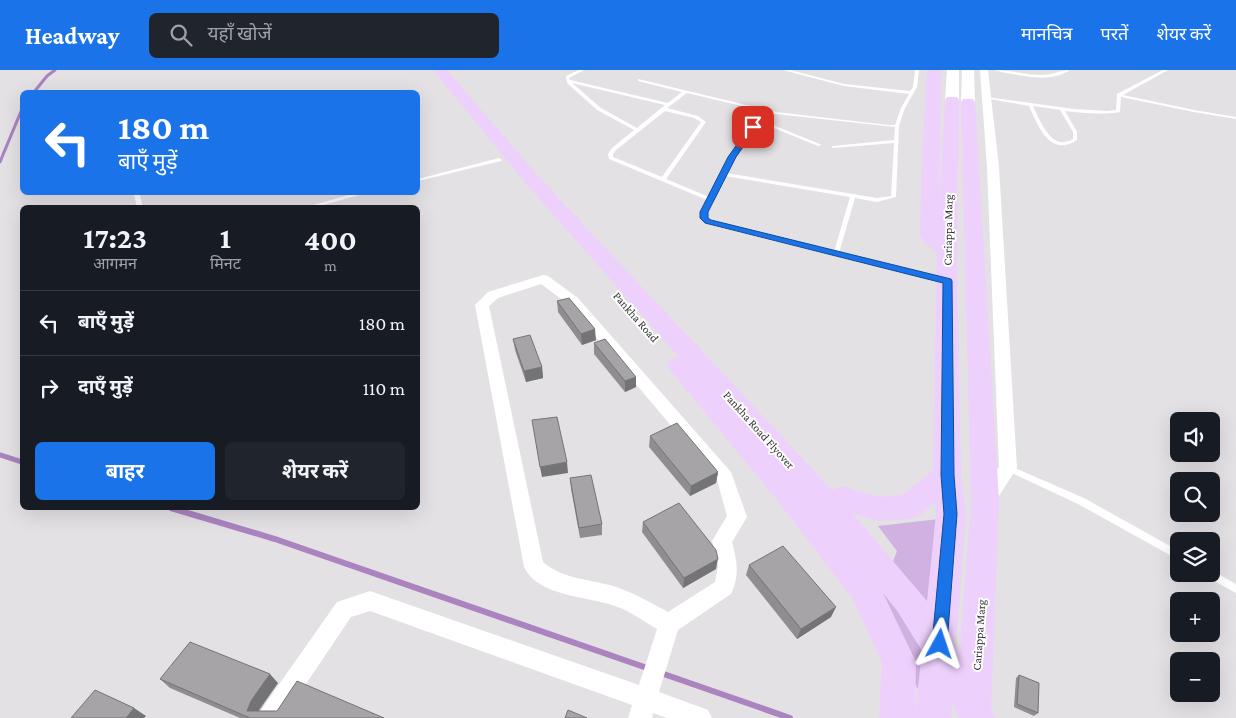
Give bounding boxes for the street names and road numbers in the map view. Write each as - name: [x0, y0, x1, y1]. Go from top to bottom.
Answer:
- street label: Cariappa Marg: [940, 194, 956, 266]
- street label: Pankha Road: [610, 289, 662, 346]
- street label: Pankha Road Flyover: [720, 388, 798, 472]
- street label: Cariappa Marg: [970, 599, 988, 671]

